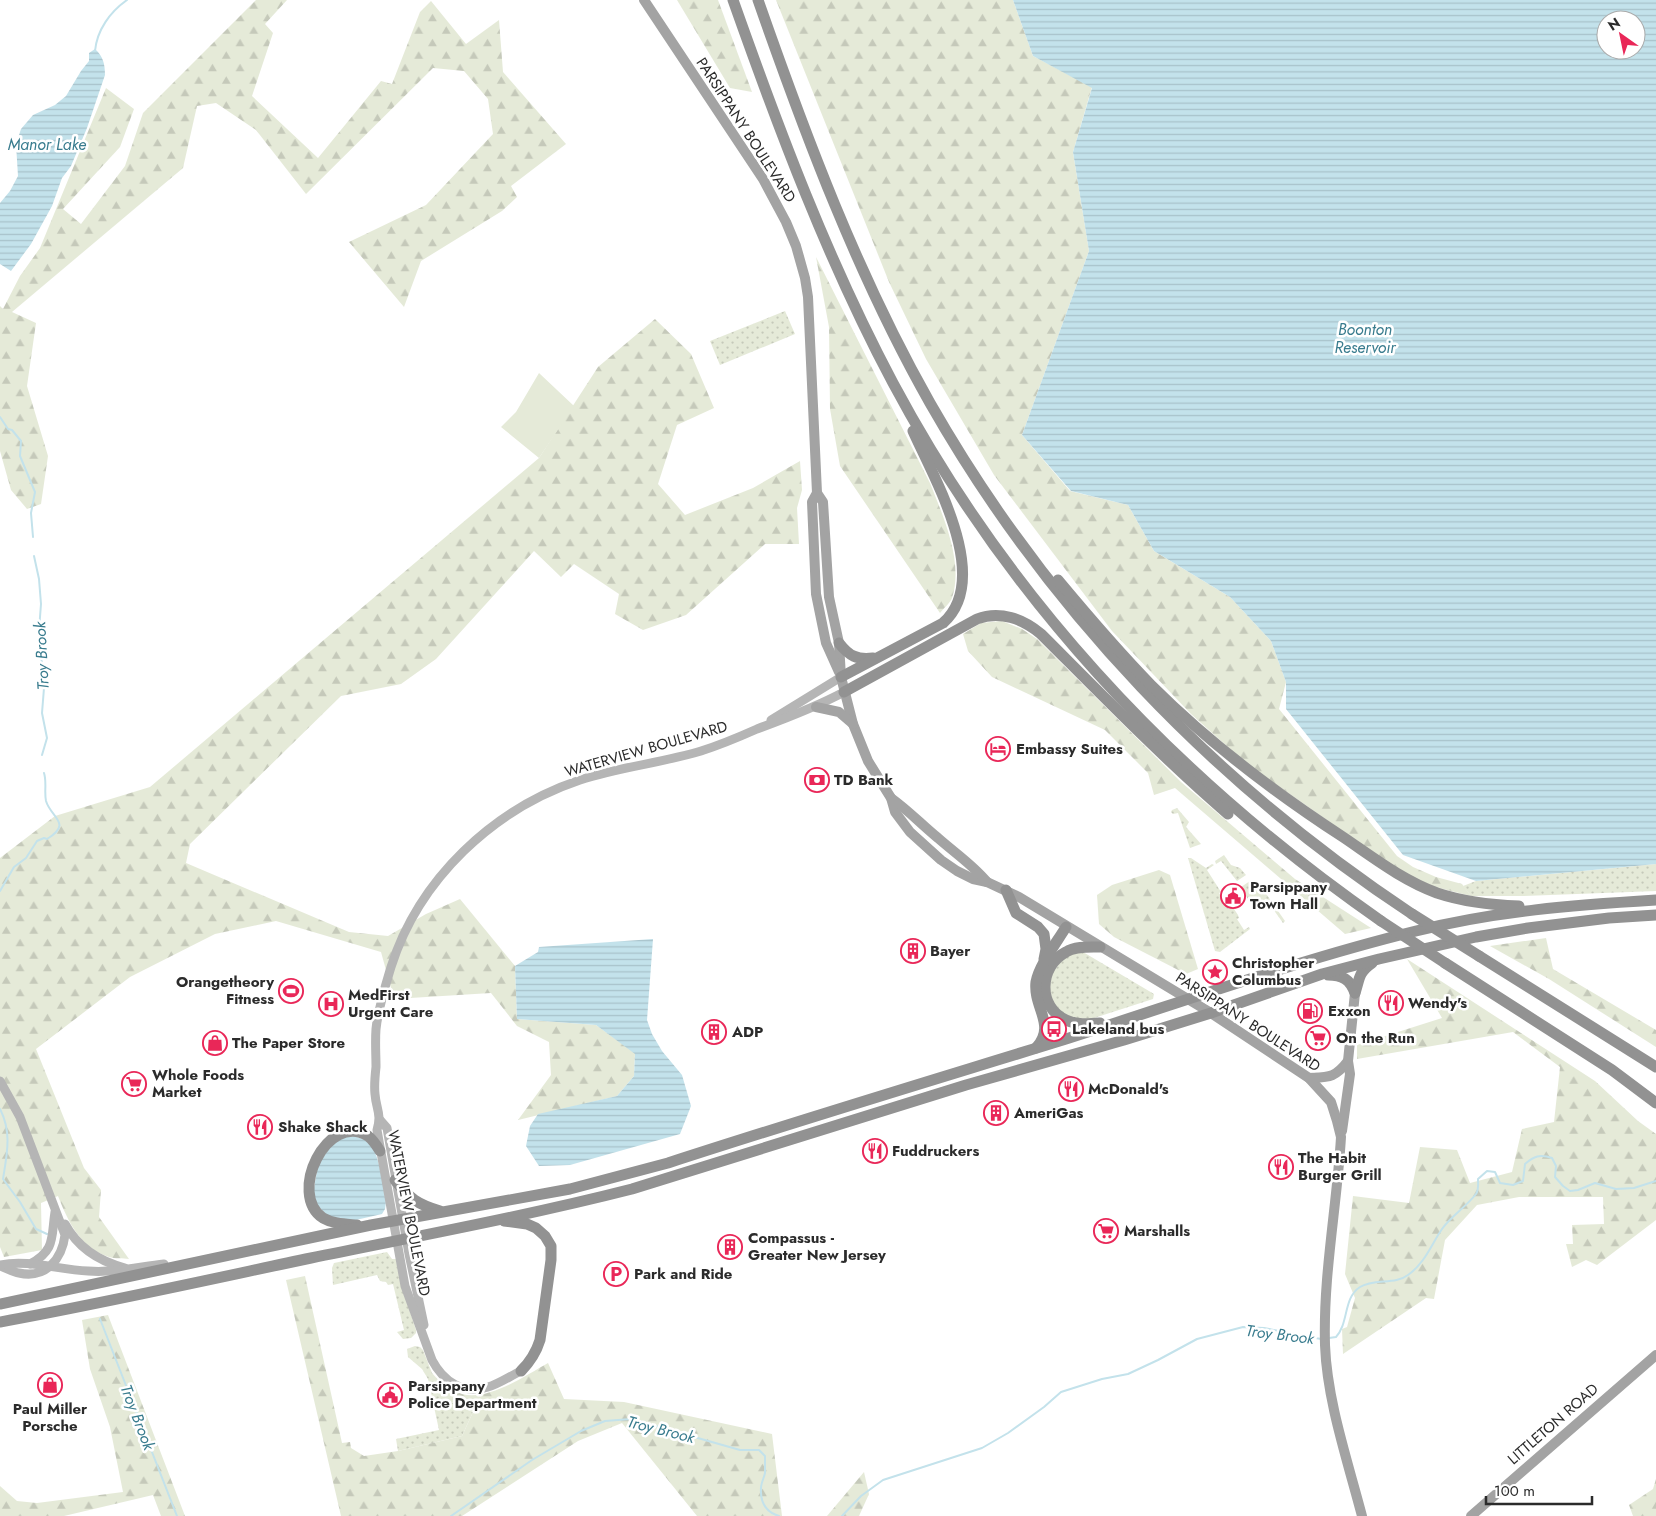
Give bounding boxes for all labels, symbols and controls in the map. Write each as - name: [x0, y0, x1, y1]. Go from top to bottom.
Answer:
- north arrow: [1596, 10, 1646, 60]
- text: N: [1604, 13, 1624, 36]
- street label: PARSIPPANY BOULEVARD: [691, 53, 801, 207]
- water label: Manor Lake: [8, 133, 86, 156]
- water label: Boonton Reservoir: [1334, 318, 1397, 359]
- water label: Troy Brook: [28, 620, 55, 691]
- street label: WATERVIEW BOULEVARD: [562, 715, 730, 783]
- hotel icon: Embassy Suites: [985, 736, 1011, 762]
- place label: Embassy Suites: [1016, 738, 1123, 760]
- bank icon: TD Bank: [804, 767, 830, 793]
- place label: TD Bank: [834, 769, 894, 791]
- place label: Parsippany Town Hall: [1250, 876, 1327, 915]
- public building icon: Parsippany Town Hall: [1220, 883, 1246, 909]
- building icon: Bayer: [900, 938, 926, 964]
- place label: Bayer: [930, 940, 971, 962]
- place label: Christopher Columbus: [1232, 952, 1315, 991]
- place icon: Christopher Columbus: [1202, 959, 1228, 985]
- street label: PARSIPPANY BOULEVARD: [1171, 967, 1325, 1077]
- place label: Orangetheory Fitness: [176, 971, 274, 1010]
- sports icon: Orangetheory Fitness: [278, 978, 304, 1004]
- place label: MedFirst Urgent Care: [348, 984, 434, 1023]
- restaurant icon: Wendy's: [1378, 990, 1404, 1016]
- hospital icon: MedFirst Urgent Care: [318, 991, 344, 1017]
- place label: Wendy's: [1408, 992, 1467, 1014]
- fuel station icon: Exxon: [1297, 998, 1323, 1024]
- place label: Exxon: [1328, 1000, 1371, 1022]
- bus stop icon: Lakeland bus: [1041, 1016, 1067, 1042]
- place label: Lakeland bus: [1072, 1018, 1164, 1040]
- building icon: ADP: [701, 1019, 727, 1045]
- place label: ADP: [731, 1021, 763, 1043]
- supermarket icon: On the Run: [1305, 1025, 1331, 1051]
- place label: On the Run: [1336, 1027, 1415, 1049]
- shop icon: The Paper Store: [202, 1030, 228, 1056]
- place label: The Paper Store: [232, 1032, 345, 1054]
- place label: Whole Foods Market: [152, 1064, 244, 1103]
- supermarket icon: Whole Foods Market: [121, 1071, 147, 1097]
- restaurant icon: McDonald's: [1058, 1076, 1084, 1102]
- place label: McDonald's: [1088, 1078, 1169, 1100]
- building icon: AmeriGas: [983, 1100, 1009, 1126]
- place label: AmeriGas: [1013, 1102, 1084, 1124]
- restaurant icon: Shake Shack: [247, 1114, 273, 1140]
- place label: Shake Shack: [278, 1116, 368, 1138]
- street label: WATERVIEW BOULEVARD: [382, 1128, 436, 1298]
- restaurant icon: Fuddruckers: [862, 1138, 888, 1164]
- place label: Fuddruckers: [892, 1140, 980, 1162]
- place label: The Habit Burger Grill: [1298, 1147, 1382, 1186]
- restaurant icon: The Habit Burger Grill: [1268, 1154, 1294, 1180]
- supermarket icon: Marshalls: [1093, 1218, 1119, 1244]
- place label: Marshalls: [1124, 1220, 1190, 1242]
- place label: Compassus - Greater New Jersey: [748, 1227, 886, 1266]
- building icon: Compassus - Greater New Jersey: [717, 1234, 743, 1260]
- parking icon: Park and Ride: [603, 1261, 629, 1287]
- place label: Park and Ride: [634, 1263, 733, 1285]
- water label: Troy Brook: [1245, 1319, 1316, 1350]
- shop icon: Paul Miller Porsche: [37, 1372, 63, 1398]
- place label: Parsippany Police Department: [408, 1375, 537, 1414]
- street label: LITTLETON ROAD: [1503, 1378, 1603, 1470]
- water label: Troy Brook: [115, 1381, 161, 1454]
- public building icon: Parsippany Police Department: [377, 1382, 403, 1408]
- place label: Paul Miller Porsche: [13, 1398, 88, 1437]
- water label: Troy Brook: [625, 1410, 698, 1449]
- scale bar: [1486, 1474, 1592, 1506]
- text: 100 m: [1494, 1480, 1535, 1502]

